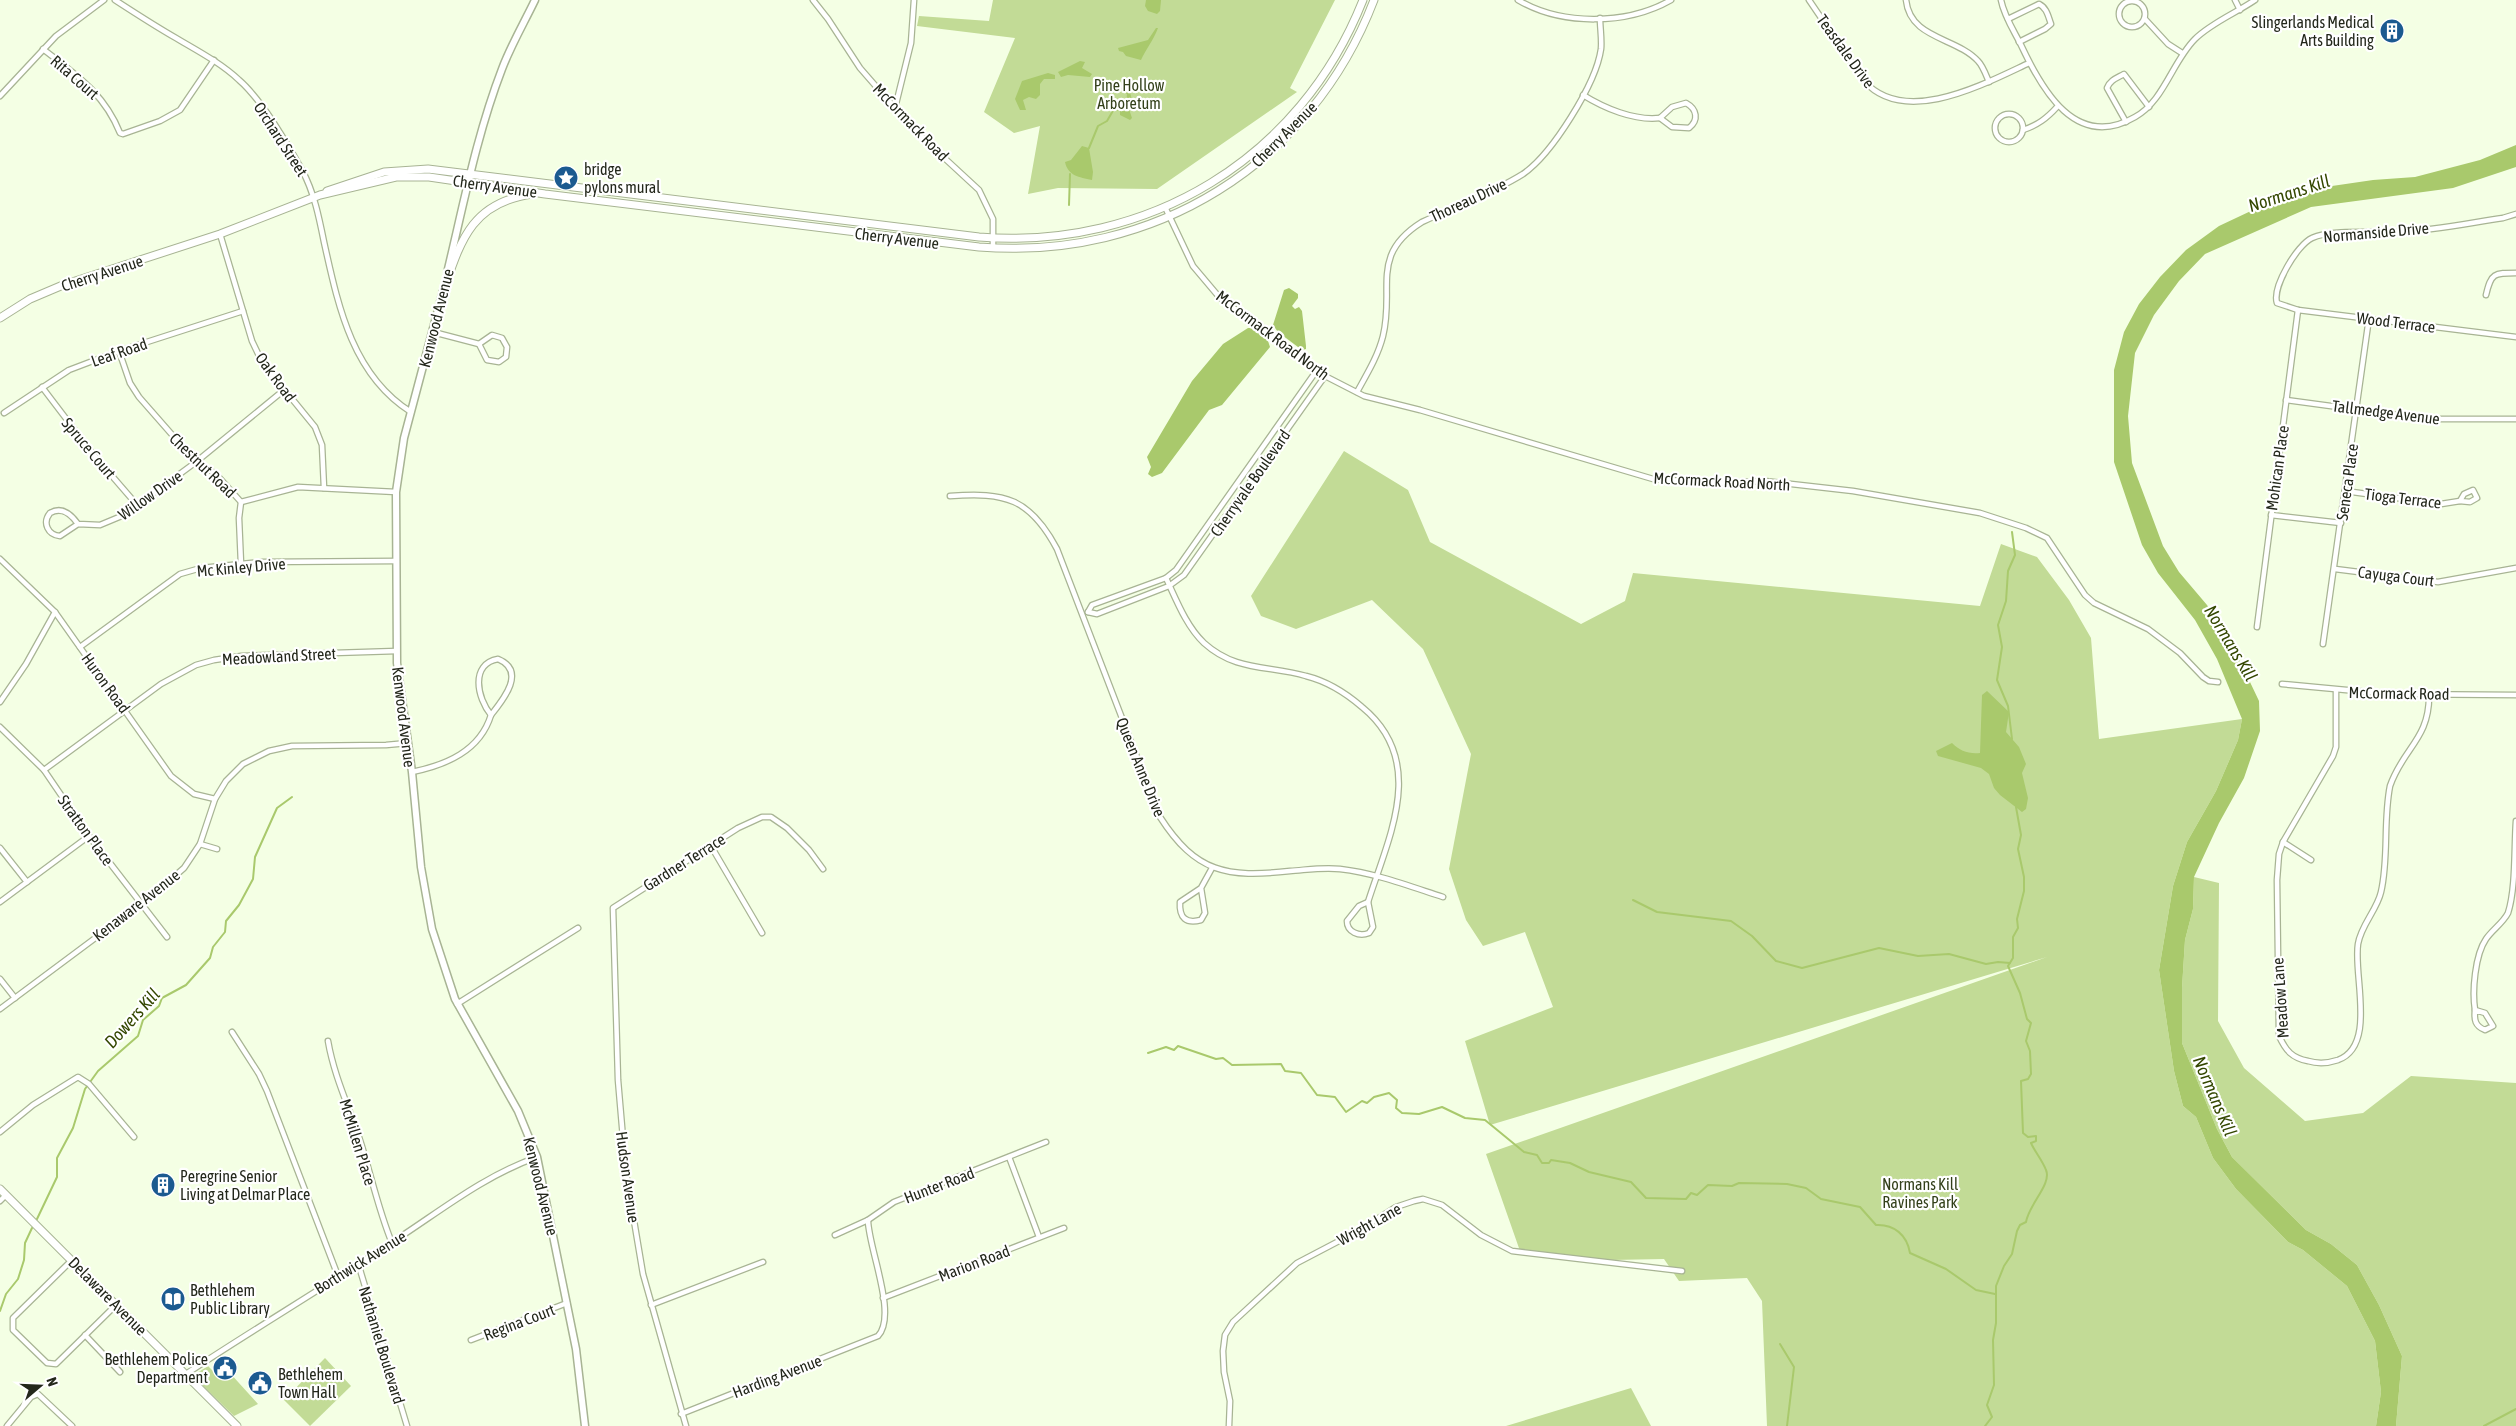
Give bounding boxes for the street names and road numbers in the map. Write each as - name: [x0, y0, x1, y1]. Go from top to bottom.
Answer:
- street label: Teasdale Drive: [1813, 11, 1879, 91]
- street label: Rita Court: [47, 51, 103, 103]
- street label: McCormack Road: [870, 80, 952, 164]
- street label: Cherry Avenue: [1248, 98, 1321, 171]
- street label: Orchard Street: [250, 99, 312, 180]
- street label: Cherry Avenue: [452, 171, 538, 202]
- street label: Thoreau Drive: [1427, 174, 1509, 226]
- street label: Normanside Drive: [2323, 218, 2429, 246]
- street label: Cherry Avenue: [854, 224, 940, 253]
- street label: Cherry Avenue: [59, 251, 145, 296]
- street label: Kenwood Avenue: [415, 267, 457, 369]
- street label: McCormack Road North: [1213, 287, 1333, 383]
- street label: Wood Terrace: [2356, 308, 2436, 336]
- street label: Leaf Road: [89, 334, 149, 370]
- street label: Oak Road: [252, 349, 300, 405]
- street label: Tallmedge Avenue: [2331, 396, 2441, 429]
- street label: Spruce Court: [58, 414, 120, 483]
- street label: Mohican Place: [2262, 424, 2292, 512]
- street label: Cherryvale Boulevard: [1207, 426, 1294, 540]
- street label: Chestnut Road: [166, 429, 240, 501]
- street label: Seneca Place: [2333, 443, 2361, 521]
- street label: Willow Drive: [115, 466, 185, 524]
- street label: McCormack Road North: [1653, 468, 1791, 494]
- street label: Tioga Terrace: [2363, 484, 2442, 513]
- street label: Mc Kinley Drive: [196, 554, 286, 581]
- street label: Cayuga Court: [2357, 562, 2436, 591]
- street label: Meadowland Street: [221, 644, 337, 668]
- street label: Huron Road: [78, 649, 134, 717]
- street label: Kenwood Avenue: [389, 666, 419, 768]
- street label: McCormack Road: [2348, 683, 2450, 703]
- street label: Queen Anne Drive: [1113, 715, 1169, 819]
- street label: Stratton Place: [55, 791, 117, 869]
- street label: Gardner Terrace: [640, 830, 728, 894]
- street label: Kenaware Avenue: [89, 865, 183, 945]
- street label: Meadow Lane: [2268, 957, 2292, 1039]
- street label: McMillen Place: [336, 1097, 380, 1187]
- street label: Hudson Avenue: [613, 1130, 643, 1224]
- street label: Kenwood Avenue: [520, 1135, 562, 1237]
- street label: Hunter Road: [901, 1163, 977, 1207]
- street label: Wright Lane: [1334, 1199, 1405, 1250]
- street label: Borthwick Avenue: [311, 1227, 409, 1297]
- street label: Marion Road: [936, 1241, 1012, 1285]
- street label: Delaware Avenue: [65, 1253, 151, 1339]
- street label: Nathaniel Boulevard: [356, 1284, 408, 1406]
- street label: Regina Court: [481, 1300, 558, 1345]
- street label: Harding Avenue: [730, 1351, 824, 1402]

